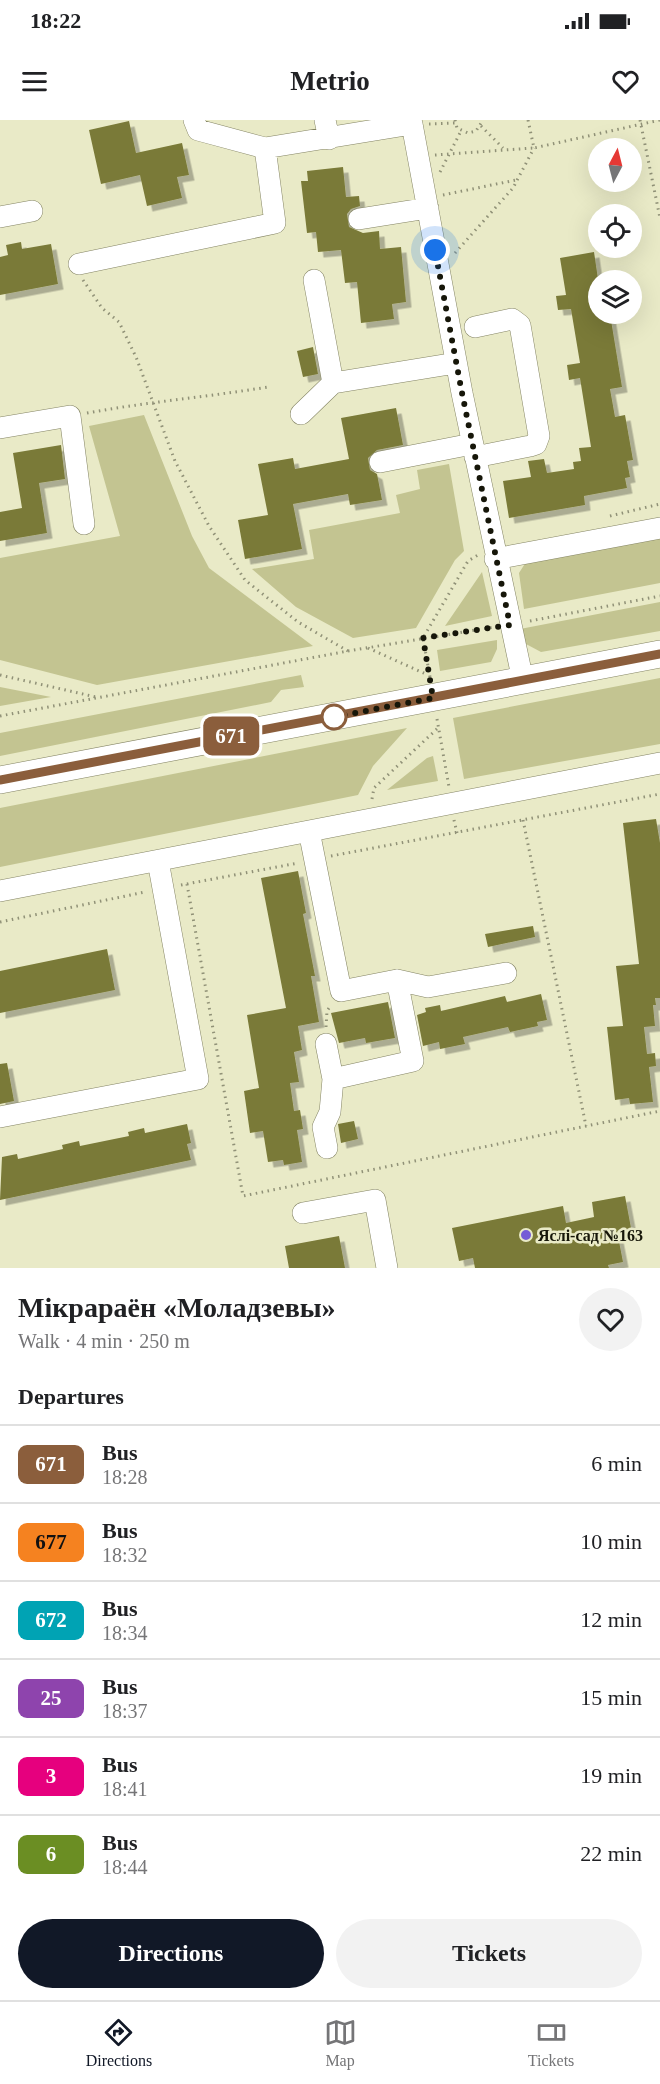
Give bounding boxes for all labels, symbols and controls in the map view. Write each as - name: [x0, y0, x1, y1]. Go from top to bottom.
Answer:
- text: 18:22: [30, 8, 81, 33]
- icon: menu: [18, 65, 51, 98]
- icon: heart: [609, 65, 642, 98]
- text: Metrio: [290, 66, 370, 96]
- north arrow: [588, 138, 642, 192]
- map controls: [588, 138, 642, 324]
- button: locate: [588, 204, 642, 258]
- your location: [420, 235, 450, 265]
- button: layers: [588, 270, 642, 324]
- unlabelled marker: [321, 704, 347, 730]
- line badge: 671: [196, 716, 266, 756]
- text: 671: [215, 724, 247, 748]
- place label: Яслі-сад №163: [538, 1227, 643, 1244]
- marker: Яслі-сад №163: [519, 1228, 533, 1242]
- button: heart: [579, 1288, 642, 1351]
- text: Мікрараён «Моладзевы»: [18, 1292, 336, 1323]
- text: Walk · 4 min · 250 m: [18, 1330, 190, 1352]
- text: Departures: [18, 1384, 124, 1409]
- text: Bus: [102, 1440, 137, 1465]
- text: 6 min: [591, 1451, 642, 1476]
- text: 671: [35, 1452, 67, 1476]
- text: 18:28: [102, 1466, 148, 1488]
- text: Bus: [102, 1518, 137, 1543]
- text: 10 min: [580, 1529, 642, 1554]
- text: 677: [35, 1530, 67, 1554]
- text: 18:32: [102, 1544, 148, 1566]
- text: Bus: [102, 1596, 137, 1621]
- text: 12 min: [580, 1607, 642, 1632]
- text: 672: [35, 1608, 67, 1632]
- text: 18:34: [102, 1622, 148, 1644]
- text: Bus: [102, 1674, 137, 1699]
- text: 15 min: [580, 1685, 642, 1710]
- text: 25: [41, 1686, 62, 1710]
- text: 18:37: [102, 1700, 148, 1722]
- text: Bus: [102, 1752, 137, 1777]
- text: 19 min: [580, 1763, 642, 1788]
- text: 3: [46, 1764, 56, 1788]
- text: 18:41: [102, 1778, 148, 1800]
- text: Bus: [102, 1830, 137, 1855]
- text: 22 min: [580, 1841, 642, 1866]
- text: 6: [46, 1842, 56, 1866]
- text: 18:44: [102, 1856, 148, 1878]
- button: Directions: [18, 1919, 324, 1988]
- button: Tickets: [336, 1919, 642, 1988]
- tab: Directions: [86, 2016, 152, 2070]
- tab: Map: [324, 2016, 357, 2070]
- tab: Tickets: [528, 2016, 574, 2070]

